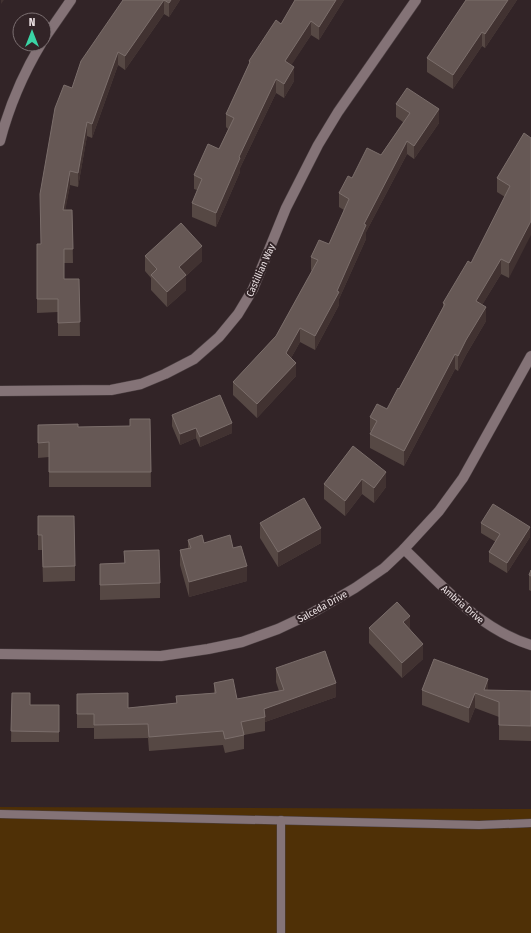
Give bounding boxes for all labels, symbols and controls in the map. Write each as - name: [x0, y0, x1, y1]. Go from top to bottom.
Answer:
- north arrow: [12, 12, 52, 52]
- text: N: [29, 16, 35, 29]
- street label: Castillian Way: [244, 242, 278, 299]
- street label: Ambria Drive: [439, 583, 486, 627]
- street label: Salceda Drive: [295, 588, 350, 625]

